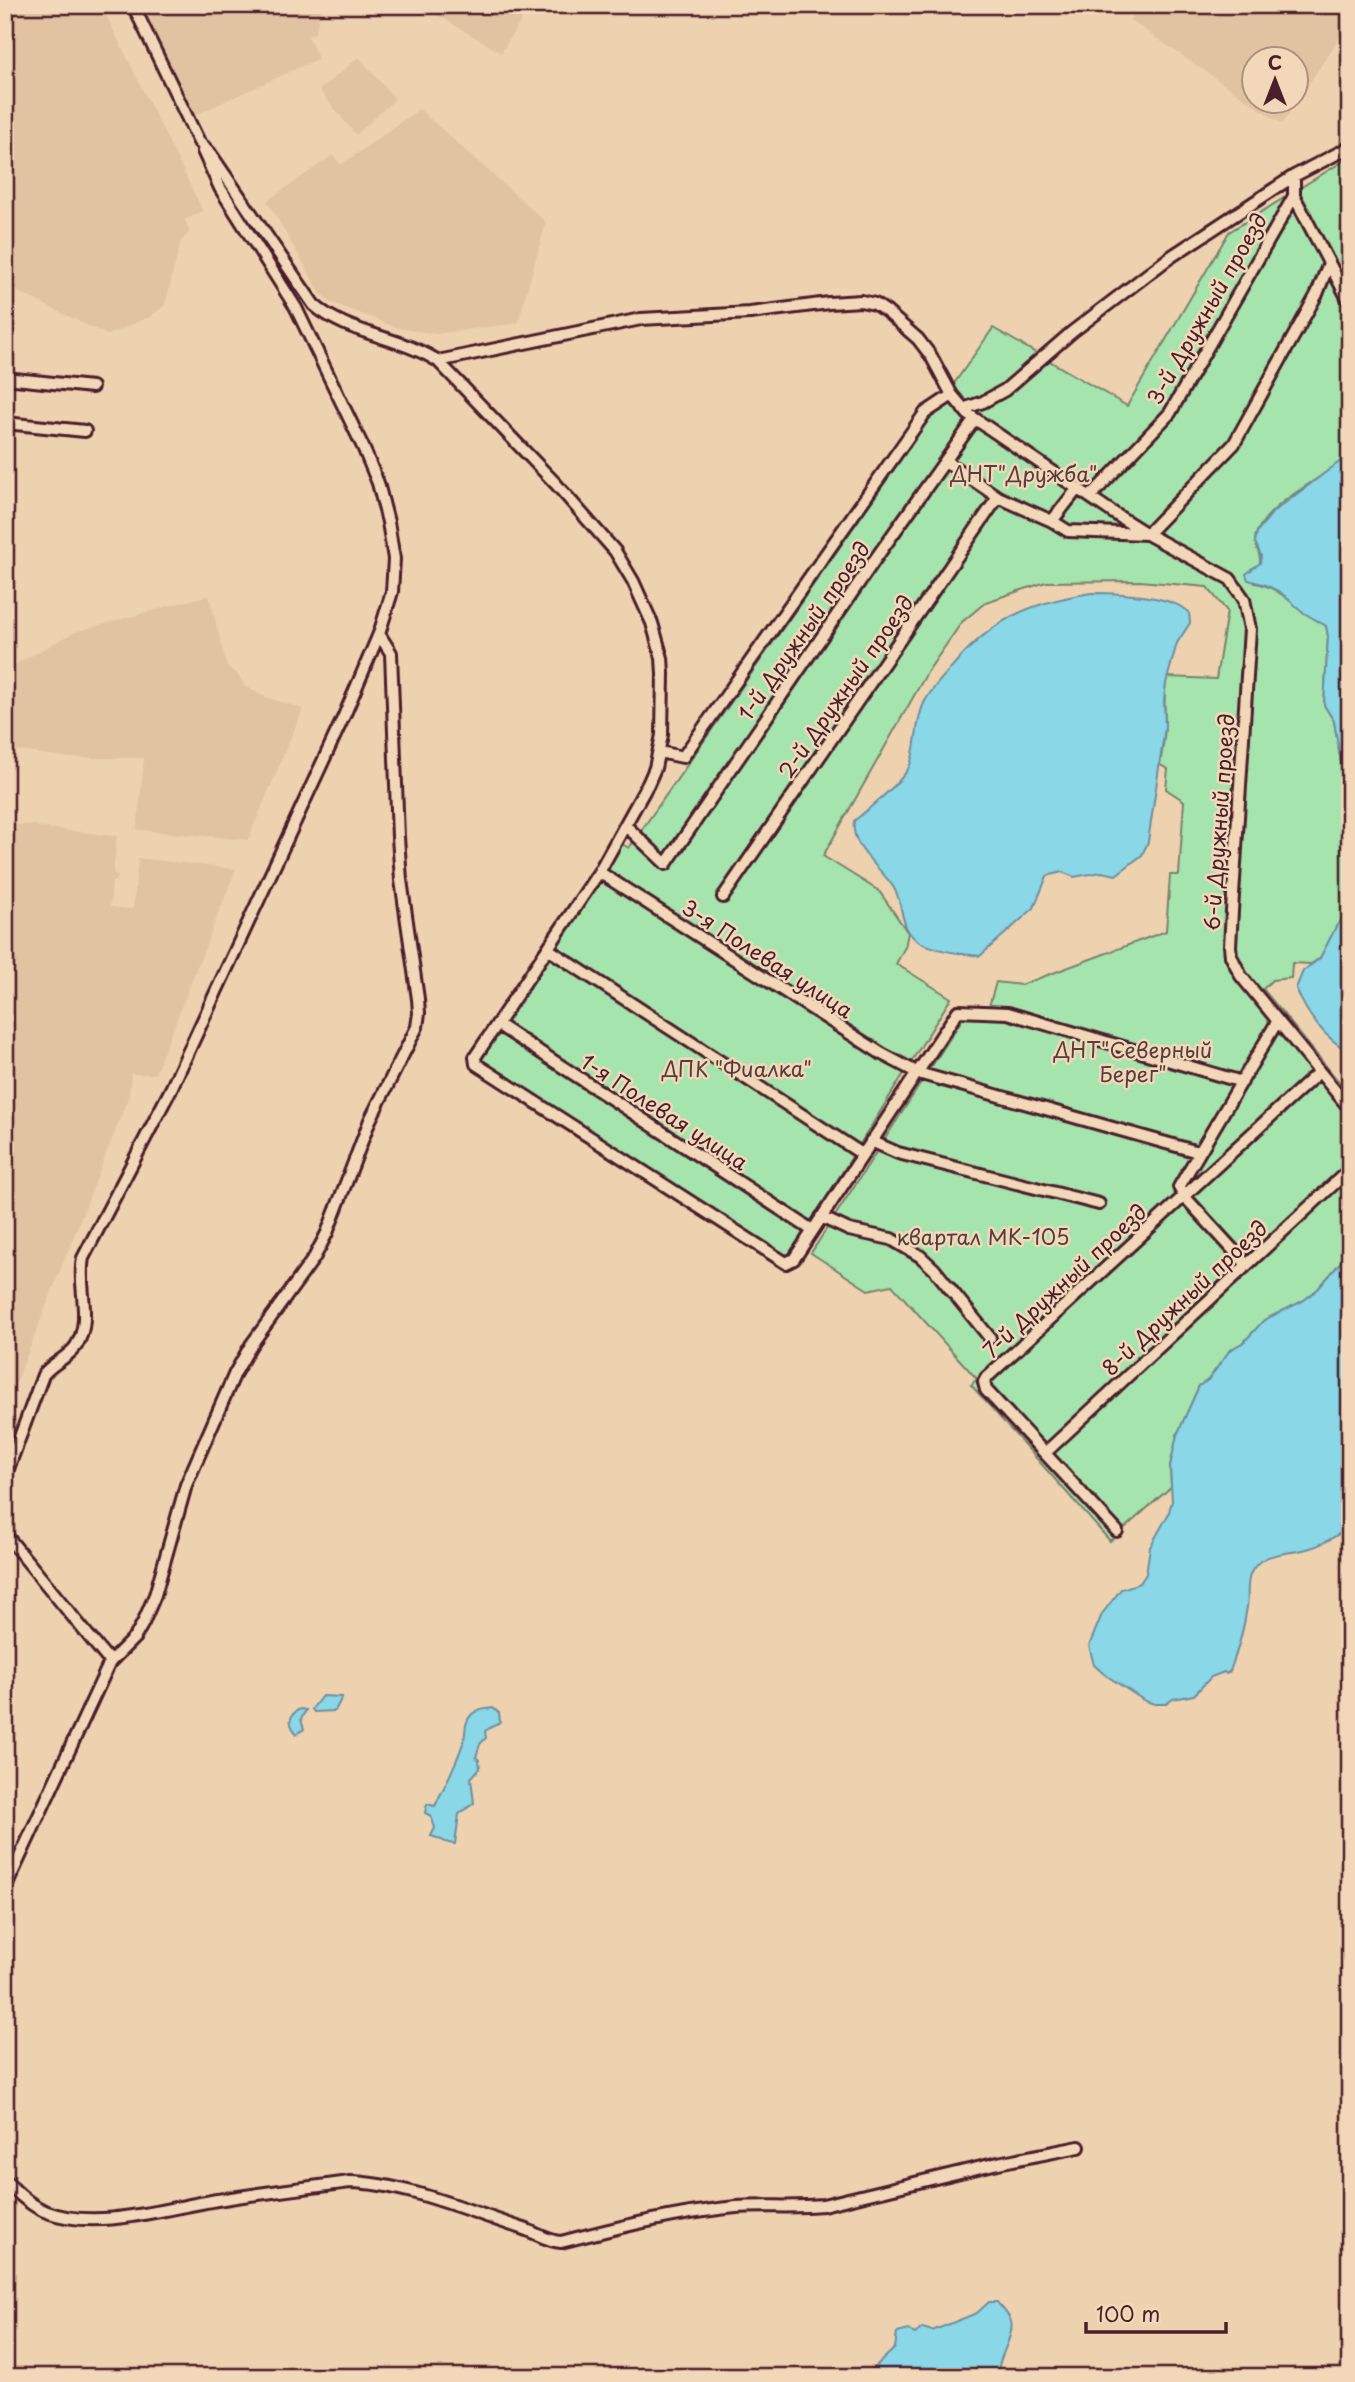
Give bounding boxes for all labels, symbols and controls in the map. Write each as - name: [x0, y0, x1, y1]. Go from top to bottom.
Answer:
- north arrow: [1240, 46, 1310, 116]
- text: С: [1268, 48, 1282, 76]
- street label: 3-й Дружный проезд: [1138, 206, 1274, 410]
- park label: ДНТ"Дружба": [949, 457, 1098, 489]
- street label: 1-й Дружный проезд: [729, 534, 877, 726]
- street label: 2-й Дружный проезд: [769, 588, 921, 784]
- street label: 6-й Дружный проезд: [1194, 712, 1242, 932]
- street label: 3-я Полевая улица: [676, 891, 861, 1026]
- park label: ДНТ"Северный Берег": [1053, 1033, 1212, 1089]
- street label: 1-я Полевая улица: [575, 1045, 756, 1178]
- park label: ДПК "Фиалка": [661, 1052, 812, 1084]
- street label: 7-й Дружный проезд: [975, 1195, 1153, 1365]
- street label: 8-й Дружный проезд: [1094, 1212, 1274, 1382]
- park label: квартал МК-105: [896, 1220, 1070, 1252]
- scale bar: [1086, 2291, 1226, 2335]
- text: 100 m: [1096, 2297, 1160, 2329]

